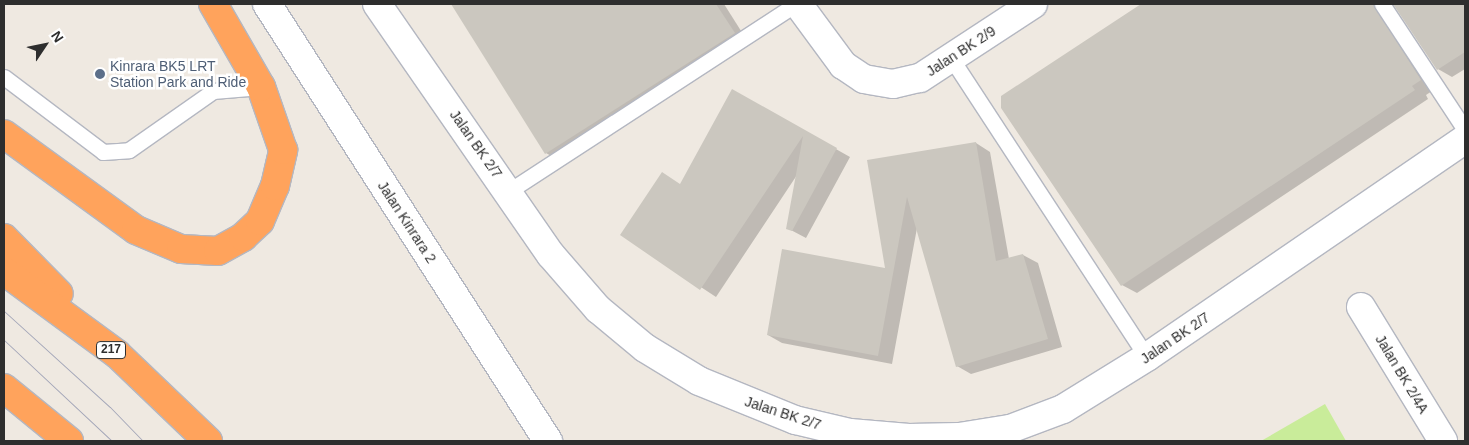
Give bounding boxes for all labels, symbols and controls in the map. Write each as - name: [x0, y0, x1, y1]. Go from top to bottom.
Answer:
- north arrow: [20, 20, 70, 70]
- street label: Jalan BK 2/9: [923, 22, 999, 80]
- text: N: [48, 28, 67, 45]
- place label: Kinrara BK5 LRT Station Park and Ride: [110, 58, 246, 90]
- marker: Kinrara BK5 LRT Station Park and Ride: [94, 68, 106, 80]
- street label: Jalan BK 2/7: [446, 107, 506, 181]
- street label: Jalan Kinrara 2: [374, 178, 440, 266]
- street label: Jalan BK 2/7: [1137, 309, 1213, 367]
- street label: Jalan BK 2/4A: [1372, 332, 1432, 416]
- road number: 217: [95, 340, 127, 360]
- street label: Jalan BK 2/7: [743, 393, 823, 433]

